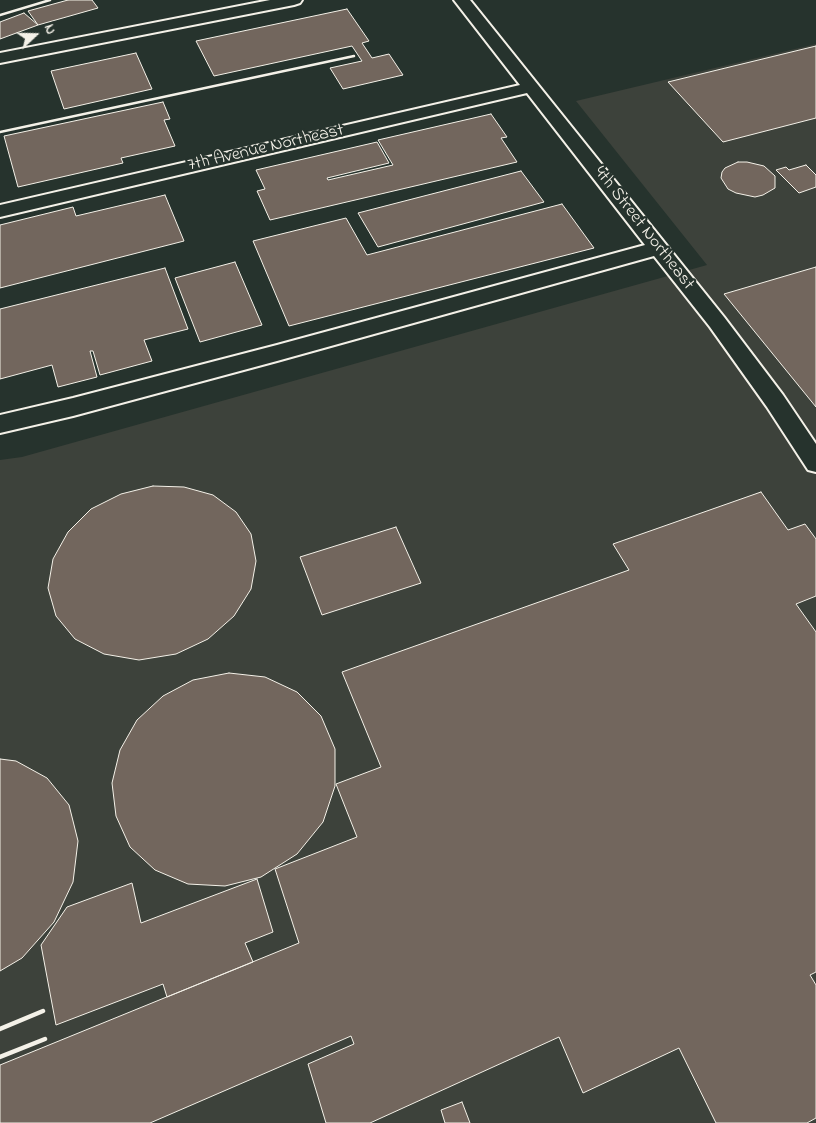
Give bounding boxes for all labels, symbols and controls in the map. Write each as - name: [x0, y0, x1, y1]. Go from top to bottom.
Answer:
- north arrow: [10, 10, 60, 60]
- text: N: [38, 21, 61, 38]
- street label: 7th Avenue Northeast: [186, 121, 346, 177]
- street label: 4th Street Northeast: [588, 163, 698, 295]

